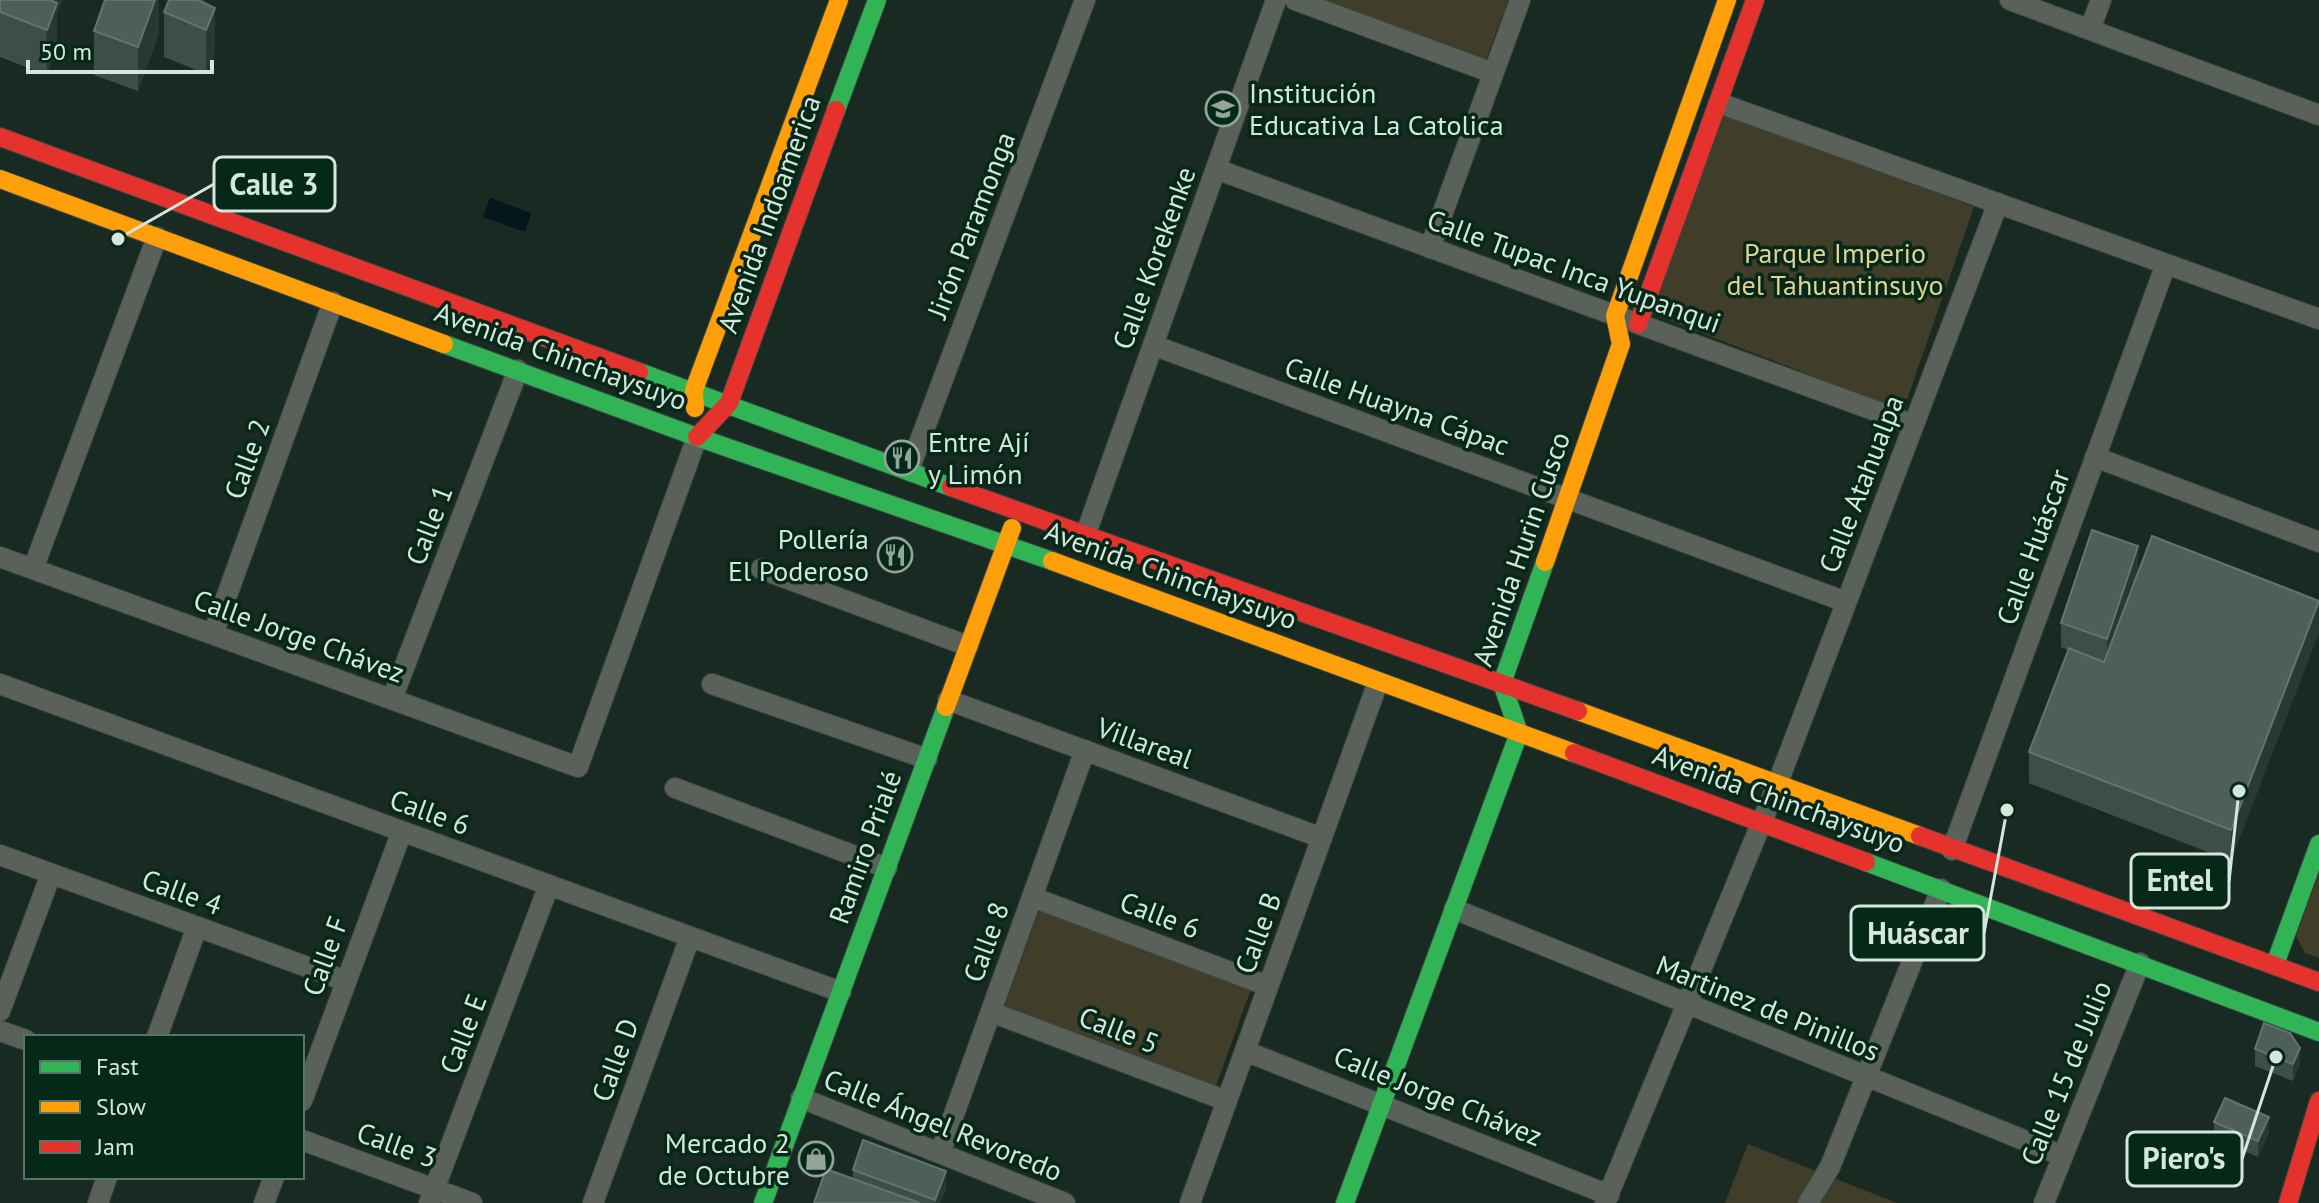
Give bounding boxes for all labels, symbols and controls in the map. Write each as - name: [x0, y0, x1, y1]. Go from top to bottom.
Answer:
- scale bar: [28, 24, 212, 74]
- text: 50 m: [40, 36, 92, 67]
- place label: Institución Educativa La Catolica: [1249, 74, 1504, 143]
- street label: Avenida Indoamerica: [708, 90, 829, 338]
- school or university icon: Institución Educativa La Catolica: [1204, 90, 1242, 128]
- street label: Jirón Paramonga: [918, 126, 1023, 324]
- callout: Calle 3: [214, 157, 335, 211]
- street label: Calle Korekenke: [1103, 161, 1204, 354]
- text: Calle 3: [230, 164, 318, 203]
- street label: Calle Tupac Inca Yupanqui: [1422, 200, 1726, 341]
- park label: Parque Imperio del Tahuantinsuyo: [1726, 234, 1944, 303]
- street label: Avenida Chinchaysuyo: [430, 293, 692, 418]
- street label: Calle Huayna Cápac: [1280, 348, 1515, 463]
- street label: Calle Atahualpa: [1810, 390, 1911, 578]
- street label: Calle 2: [215, 414, 278, 504]
- place label: Entre Ají y Limón: [928, 423, 1030, 492]
- street label: Avenida Hurin Cusco: [1463, 427, 1578, 671]
- restaurant icon: Entre Ají y Limón: [883, 439, 921, 477]
- street label: Calle Huáscar: [1987, 463, 2078, 630]
- street label: Calle 1: [396, 480, 461, 570]
- street label: Avenida Chinchaysuyo: [1040, 512, 1302, 637]
- place label: Pollería El Poderoso: [728, 520, 869, 589]
- restaurant icon: Pollería El Poderoso: [876, 536, 914, 574]
- street label: Calle Jorge Chávez: [189, 580, 410, 691]
- street label: Villareal: [1091, 708, 1198, 777]
- street label: Avenida Chinchaysuyo: [1648, 736, 1910, 861]
- street label: Ramiro Prialé: [820, 765, 909, 929]
- street label: Calle 6: [385, 780, 475, 843]
- callout: Entel: [2131, 854, 2229, 908]
- street label: Calle 4: [137, 860, 227, 923]
- text: Entel: [2147, 860, 2213, 899]
- street label: Calle 6: [1115, 882, 1205, 947]
- street label: Calle B: [1226, 887, 1289, 979]
- street label: Calle 8: [954, 897, 1017, 987]
- callout: Huáscar: [1851, 906, 1984, 960]
- street label: Calle F: [293, 911, 356, 1001]
- text: Huáscar: [1867, 913, 1969, 952]
- street label: Martinez de Pinillos: [1651, 946, 1885, 1069]
- street label: Calle 15 de Julio: [2012, 975, 2119, 1171]
- street label: Calle E: [430, 989, 495, 1079]
- street label: Calle 5: [1074, 997, 1164, 1062]
- street label: Calle D: [582, 1013, 647, 1106]
- legend: [24, 1035, 304, 1179]
- street label: Calle Jorge Chávez: [1328, 1037, 1548, 1154]
- text: Fast: [96, 1051, 139, 1082]
- street label: Calle Ángel Revoredo: [818, 1060, 1068, 1189]
- text: Slow: [96, 1091, 146, 1122]
- street label: Calle 3: [352, 1113, 442, 1176]
- place label: Mercado 2 de Octubre: [658, 1124, 790, 1193]
- text: Jam: [95, 1131, 134, 1162]
- callout: Piero's: [2127, 1132, 2242, 1186]
- text: Piero's: [2143, 1138, 2225, 1177]
- shop icon: Mercado 2 de Octubre: [797, 1140, 835, 1178]

